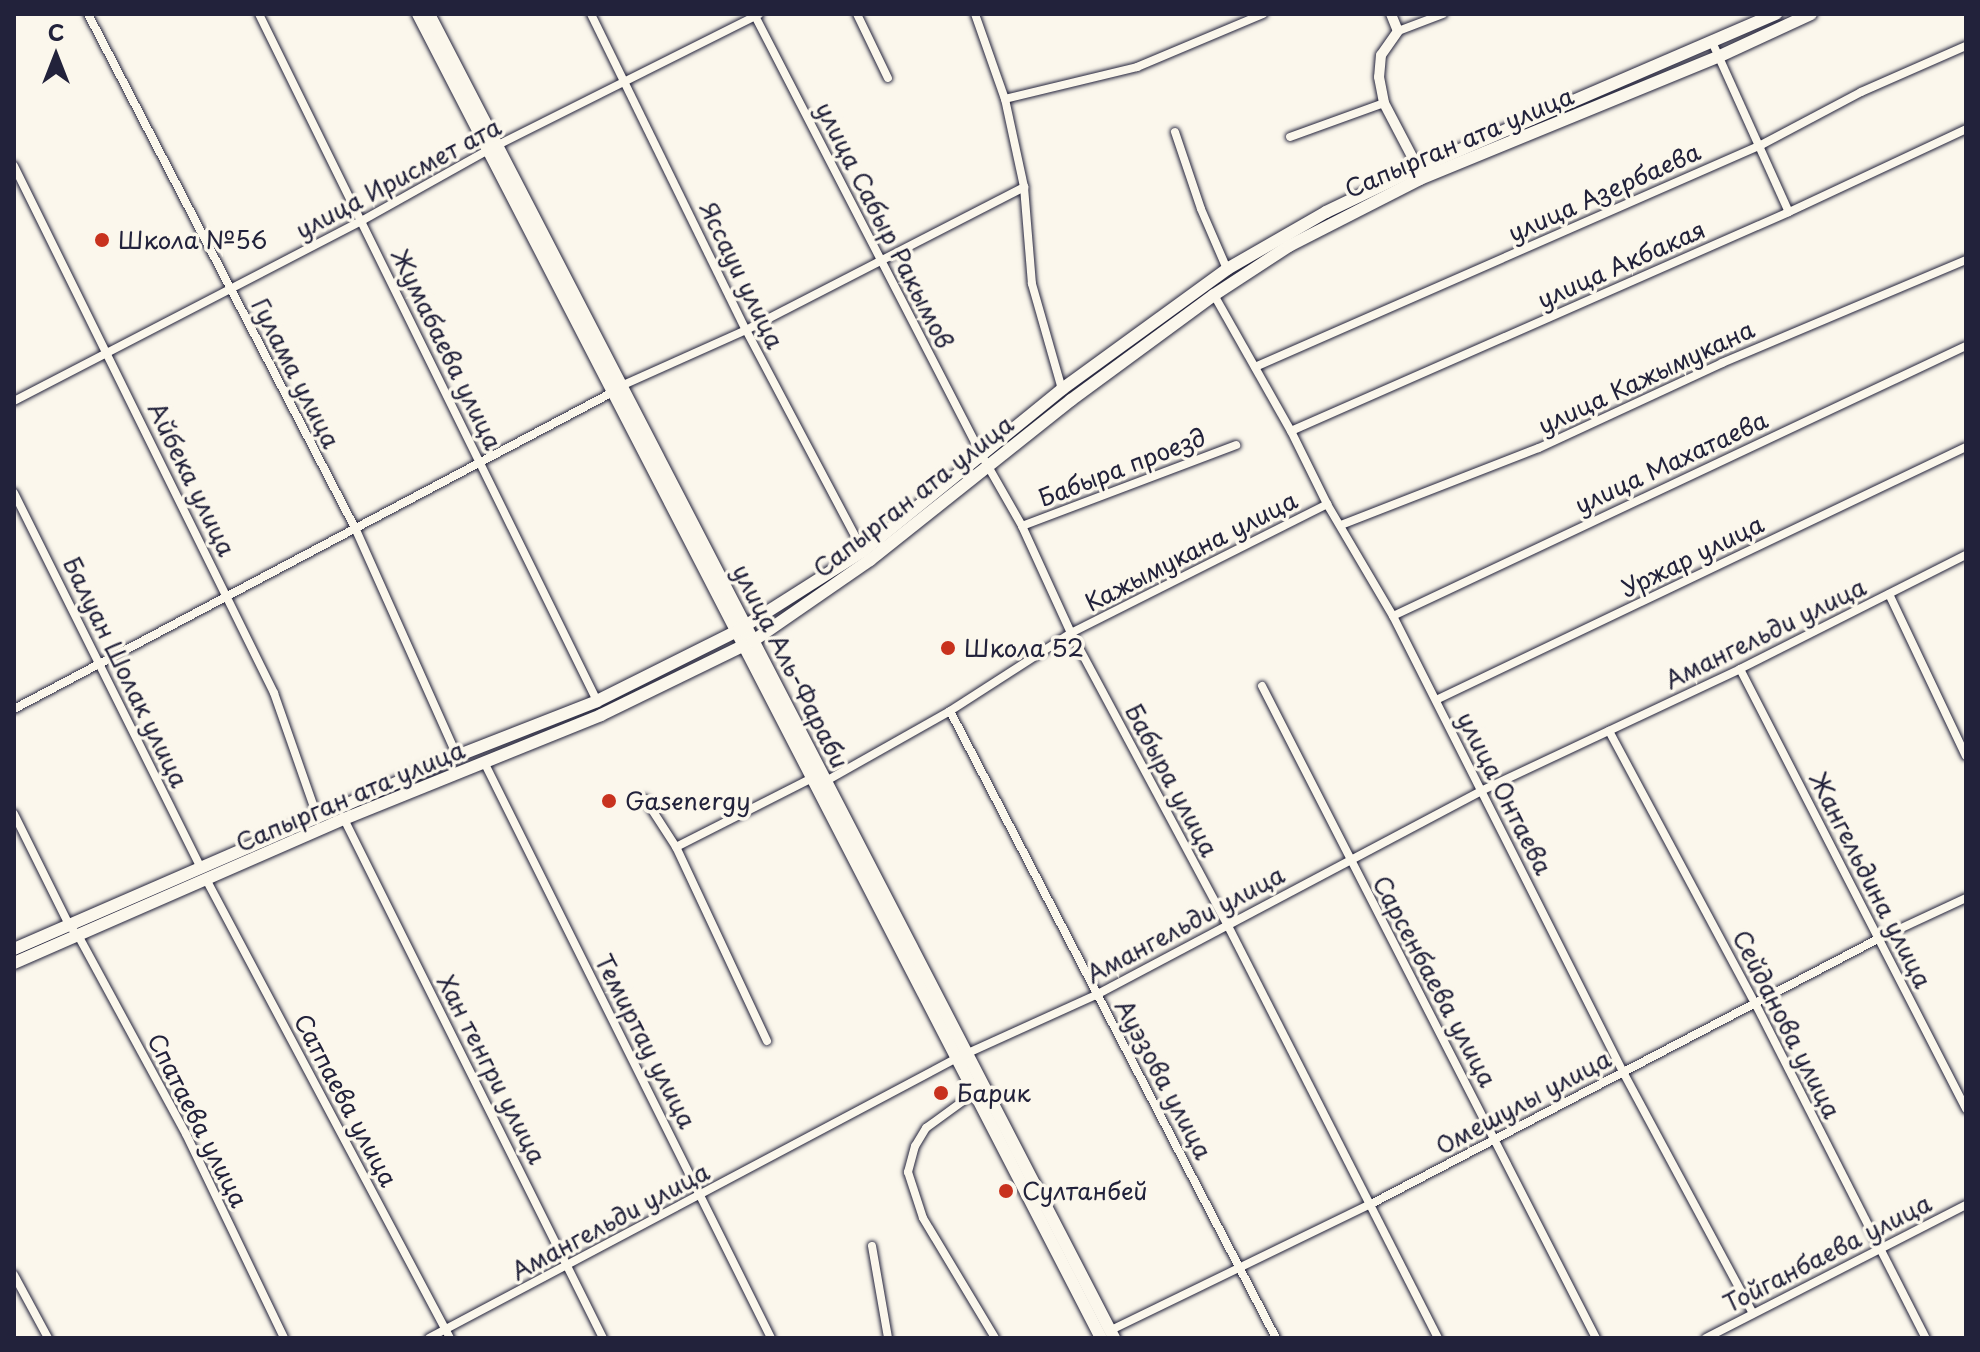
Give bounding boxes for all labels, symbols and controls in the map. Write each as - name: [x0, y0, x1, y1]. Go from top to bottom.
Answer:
- text: С: [48, 15, 64, 48]
- north arrow: [16, 16, 96, 96]
- street label: Сапырган ата улица: [1339, 80, 1579, 204]
- street label: улица Сабыр Ракымов: [810, 97, 960, 353]
- street label: улица Ирисмет ата: [289, 111, 507, 245]
- street label: улица Азербаева: [1503, 137, 1705, 247]
- street label: Яссауи улица: [693, 196, 791, 354]
- street label: улица Акбакая: [1532, 214, 1710, 314]
- place label: Школа №56: [118, 226, 268, 254]
- marker: Школа №56: [93, 231, 111, 249]
- street label: Жумабаева улица: [386, 243, 508, 455]
- street label: Гулама улица: [245, 292, 347, 454]
- street label: улица Кажымукана: [1533, 314, 1759, 440]
- street label: Айбека улица: [142, 397, 242, 561]
- street label: улица Махатаева: [1569, 404, 1773, 520]
- street label: Сапырган ата улица: [807, 408, 1019, 584]
- street label: Бабыра проезд: [1034, 422, 1210, 512]
- street label: Кажымукана улица: [1080, 485, 1302, 617]
- street label: Уржар улица: [1615, 508, 1769, 604]
- street label: Балуан Шолак улица: [57, 551, 195, 793]
- street label: улица Аль-Фараби: [727, 559, 855, 773]
- street label: Амангельди улица: [1659, 571, 1871, 695]
- place label: Школа 52: [964, 634, 1084, 662]
- marker: Школа 52: [939, 639, 957, 657]
- street label: Бабыра улица: [1119, 698, 1225, 862]
- street label: улица Онтаева: [1451, 706, 1559, 880]
- street label: Сапырган ата улица: [230, 734, 470, 858]
- street label: Жангельдина улица: [1804, 767, 1938, 993]
- place label: Gasenergy: [625, 787, 750, 815]
- marker: Gasenergy: [600, 792, 618, 810]
- street label: Амангельди улица: [1080, 859, 1290, 989]
- street label: Сарсенбаева улица: [1367, 871, 1503, 1091]
- street label: Сейданова улица: [1727, 925, 1847, 1123]
- street label: Темиртау улица: [589, 948, 703, 1134]
- street label: Хан тенгри улица: [431, 968, 553, 1170]
- street label: Ауэзова улица: [1110, 994, 1218, 1164]
- street label: Сатпаева улица: [288, 1008, 404, 1192]
- street label: Спатаева улица: [141, 1028, 255, 1212]
- street label: Омешулы улица: [1430, 1043, 1616, 1161]
- place label: Барик: [957, 1079, 1031, 1107]
- marker: Барик: [932, 1084, 950, 1102]
- street label: Амангельди улица: [505, 1156, 715, 1286]
- place label: Султанбей: [1022, 1177, 1148, 1205]
- marker: Султанбей: [997, 1182, 1015, 1200]
- street label: Тойганбаева улица: [1717, 1188, 1937, 1318]

